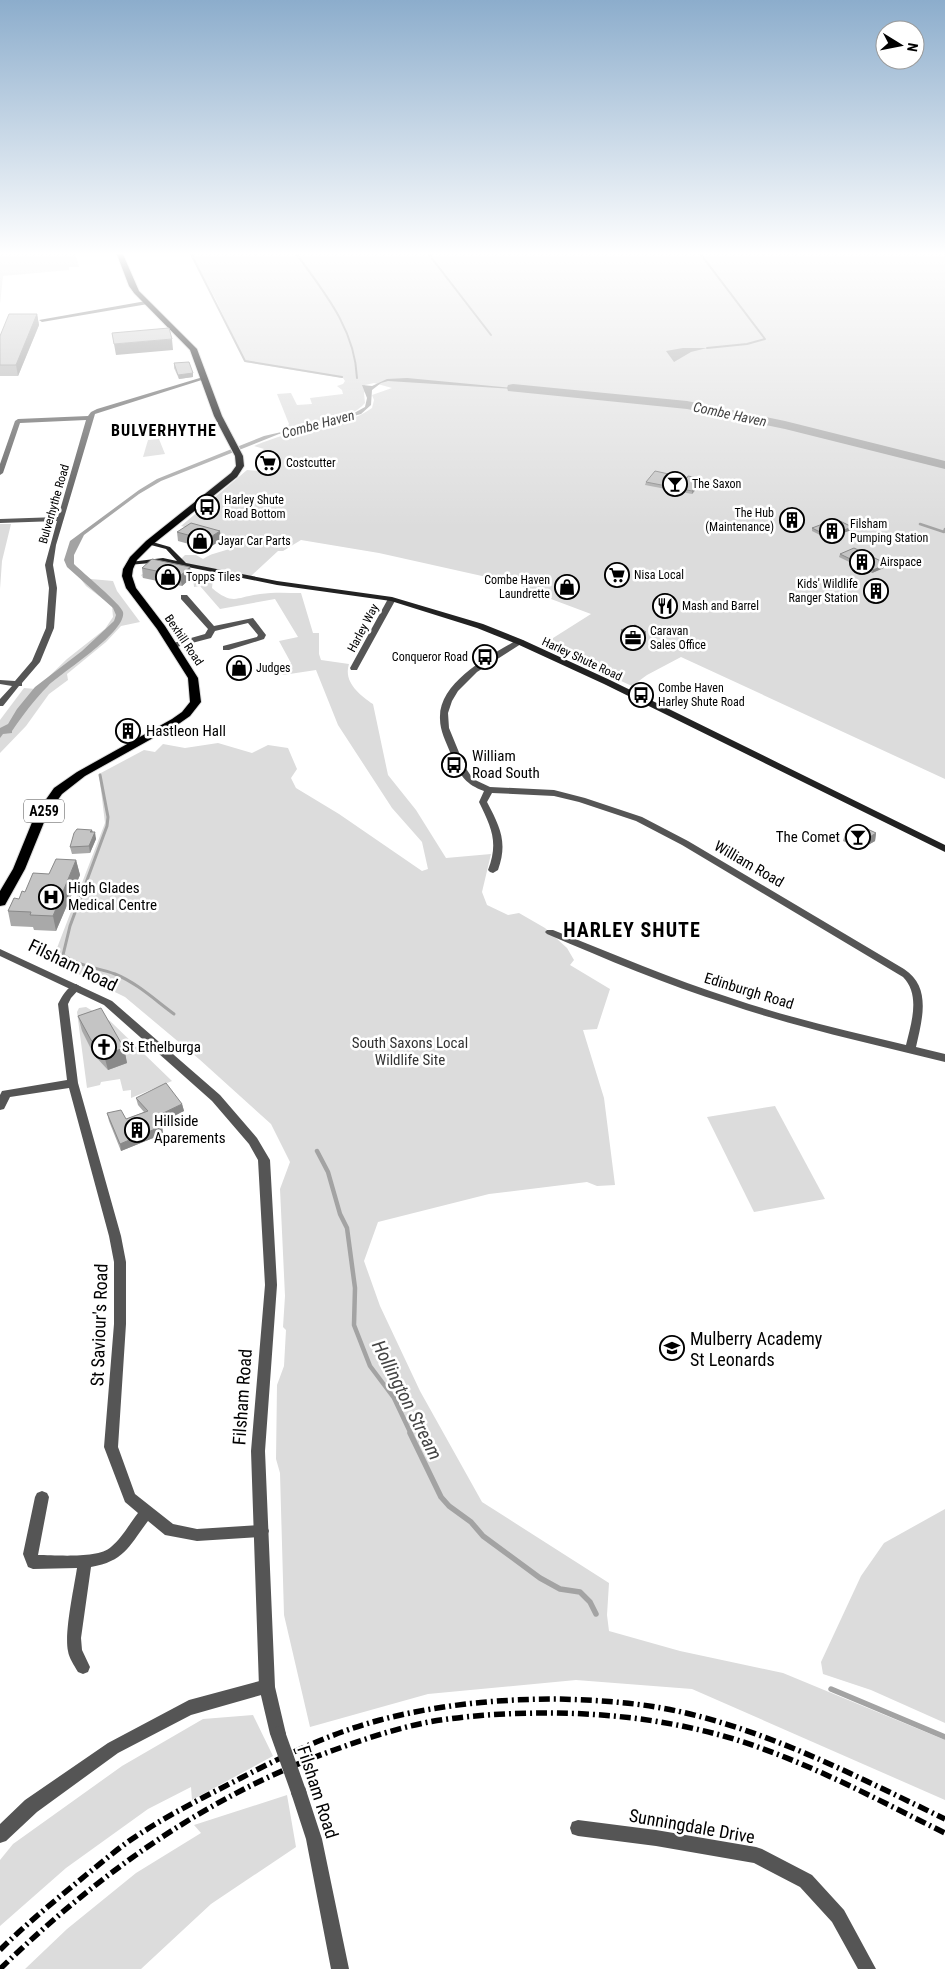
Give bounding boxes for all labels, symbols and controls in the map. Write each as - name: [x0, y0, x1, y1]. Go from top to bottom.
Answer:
- north arrow: [875, 20, 925, 70]
- text: N: [904, 42, 921, 53]
- water label: Combe Haven: [692, 398, 768, 430]
- water label: Combe Haven: [280, 407, 356, 441]
- district label: BULVERHYTHE: [111, 421, 217, 440]
- supermarket icon: Costcutter: [255, 450, 281, 476]
- place label: Costcutter: [286, 456, 336, 470]
- street label: Bulverhythe Road: [36, 463, 72, 545]
- bar icon: The Saxon: [662, 471, 688, 497]
- place label: The Saxon: [692, 477, 742, 491]
- place label: Harley Shute Road Bottom: [224, 493, 285, 521]
- bus stop icon: Harley Shute Road Bottom: [194, 494, 220, 520]
- place label: The Hub (Maintenance): [705, 506, 774, 534]
- building icon: The Hub (Maintenance): [779, 507, 805, 533]
- place label: Filsham Pumping Station: [850, 517, 928, 545]
- building icon: Filsham Pumping Station: [819, 518, 845, 544]
- shop icon: Jayar Car Parts: [187, 528, 213, 554]
- place label: Jayar Car Parts: [218, 534, 291, 548]
- building icon: Airspace: [849, 549, 875, 575]
- place label: Airspace: [880, 555, 922, 569]
- supermarket icon: Nisa Local: [604, 562, 630, 588]
- shop icon: Topps Tiles: [155, 564, 181, 590]
- place label: Nisa Local: [634, 568, 684, 582]
- place label: Topps Tiles: [186, 570, 240, 584]
- place label: Combe Haven Laundrette: [484, 573, 550, 601]
- shop icon: Combe Haven Laundrette: [554, 574, 580, 600]
- place label: Kids' Wildlife Ranger Station: [788, 577, 858, 605]
- building icon: Kids' Wildlife Ranger Station: [863, 578, 889, 604]
- restaurant icon: Mash and Barrel: [652, 593, 678, 619]
- place label: Mash and Barrel: [682, 599, 759, 613]
- street label: Harley Way: [344, 602, 382, 654]
- street label: Bexhill Road: [162, 612, 206, 668]
- place label: Caravan Sales Office: [650, 624, 706, 652]
- office icon: Caravan Sales Office: [620, 625, 646, 651]
- street label: Harley Shute Road: [540, 634, 624, 684]
- bus stop icon: Conqueror Road: [472, 644, 498, 670]
- place label: Conqueror Road: [392, 650, 468, 664]
- shop icon: Judges: [226, 655, 252, 681]
- place label: Judges: [256, 661, 291, 675]
- place label: Combe Haven Harley Shute Road: [658, 681, 745, 709]
- bus stop icon: Combe Haven Harley Shute Road: [628, 682, 654, 708]
- building icon: Hastleon Hall: [115, 718, 141, 744]
- place label: Hastleon Hall: [146, 722, 226, 740]
- place label: William Road South: [472, 747, 540, 782]
- bus stop icon: William Road South: [441, 752, 467, 778]
- road number: A259: [24, 799, 64, 822]
- bar icon: The Comet: [845, 824, 871, 850]
- place label: The Comet: [776, 828, 840, 846]
- street label: William Road: [711, 837, 787, 891]
- place label: High Glades Medical Centre: [68, 879, 157, 914]
- hospital icon: High Glades Medical Centre: [38, 884, 64, 910]
- district label: HARLEY SHUTE: [563, 918, 701, 942]
- street label: Filsham Road: [25, 934, 121, 996]
- street label: Edinburgh Road: [702, 969, 796, 1013]
- church icon: St Ethelburga: [91, 1034, 117, 1060]
- park label: South Saxons Local Wildlife Site: [352, 1034, 468, 1069]
- place label: St Ethelburga: [122, 1038, 201, 1056]
- place label: Hillside Aparements: [154, 1112, 226, 1147]
- building icon: Hillside Aparements: [124, 1117, 150, 1143]
- street label: St Saviour's Road: [86, 1263, 112, 1387]
- place label: Mulberry Academy St Leonards: [690, 1328, 823, 1370]
- school or university icon: Mulberry Academy St Leonards: [659, 1335, 685, 1361]
- water label: Hollington Stream: [367, 1336, 447, 1464]
- street label: Filsham Road: [228, 1348, 256, 1446]
- street label: Filsham Road: [293, 1743, 343, 1841]
- street label: Sunningdale Drive: [627, 1805, 757, 1847]

